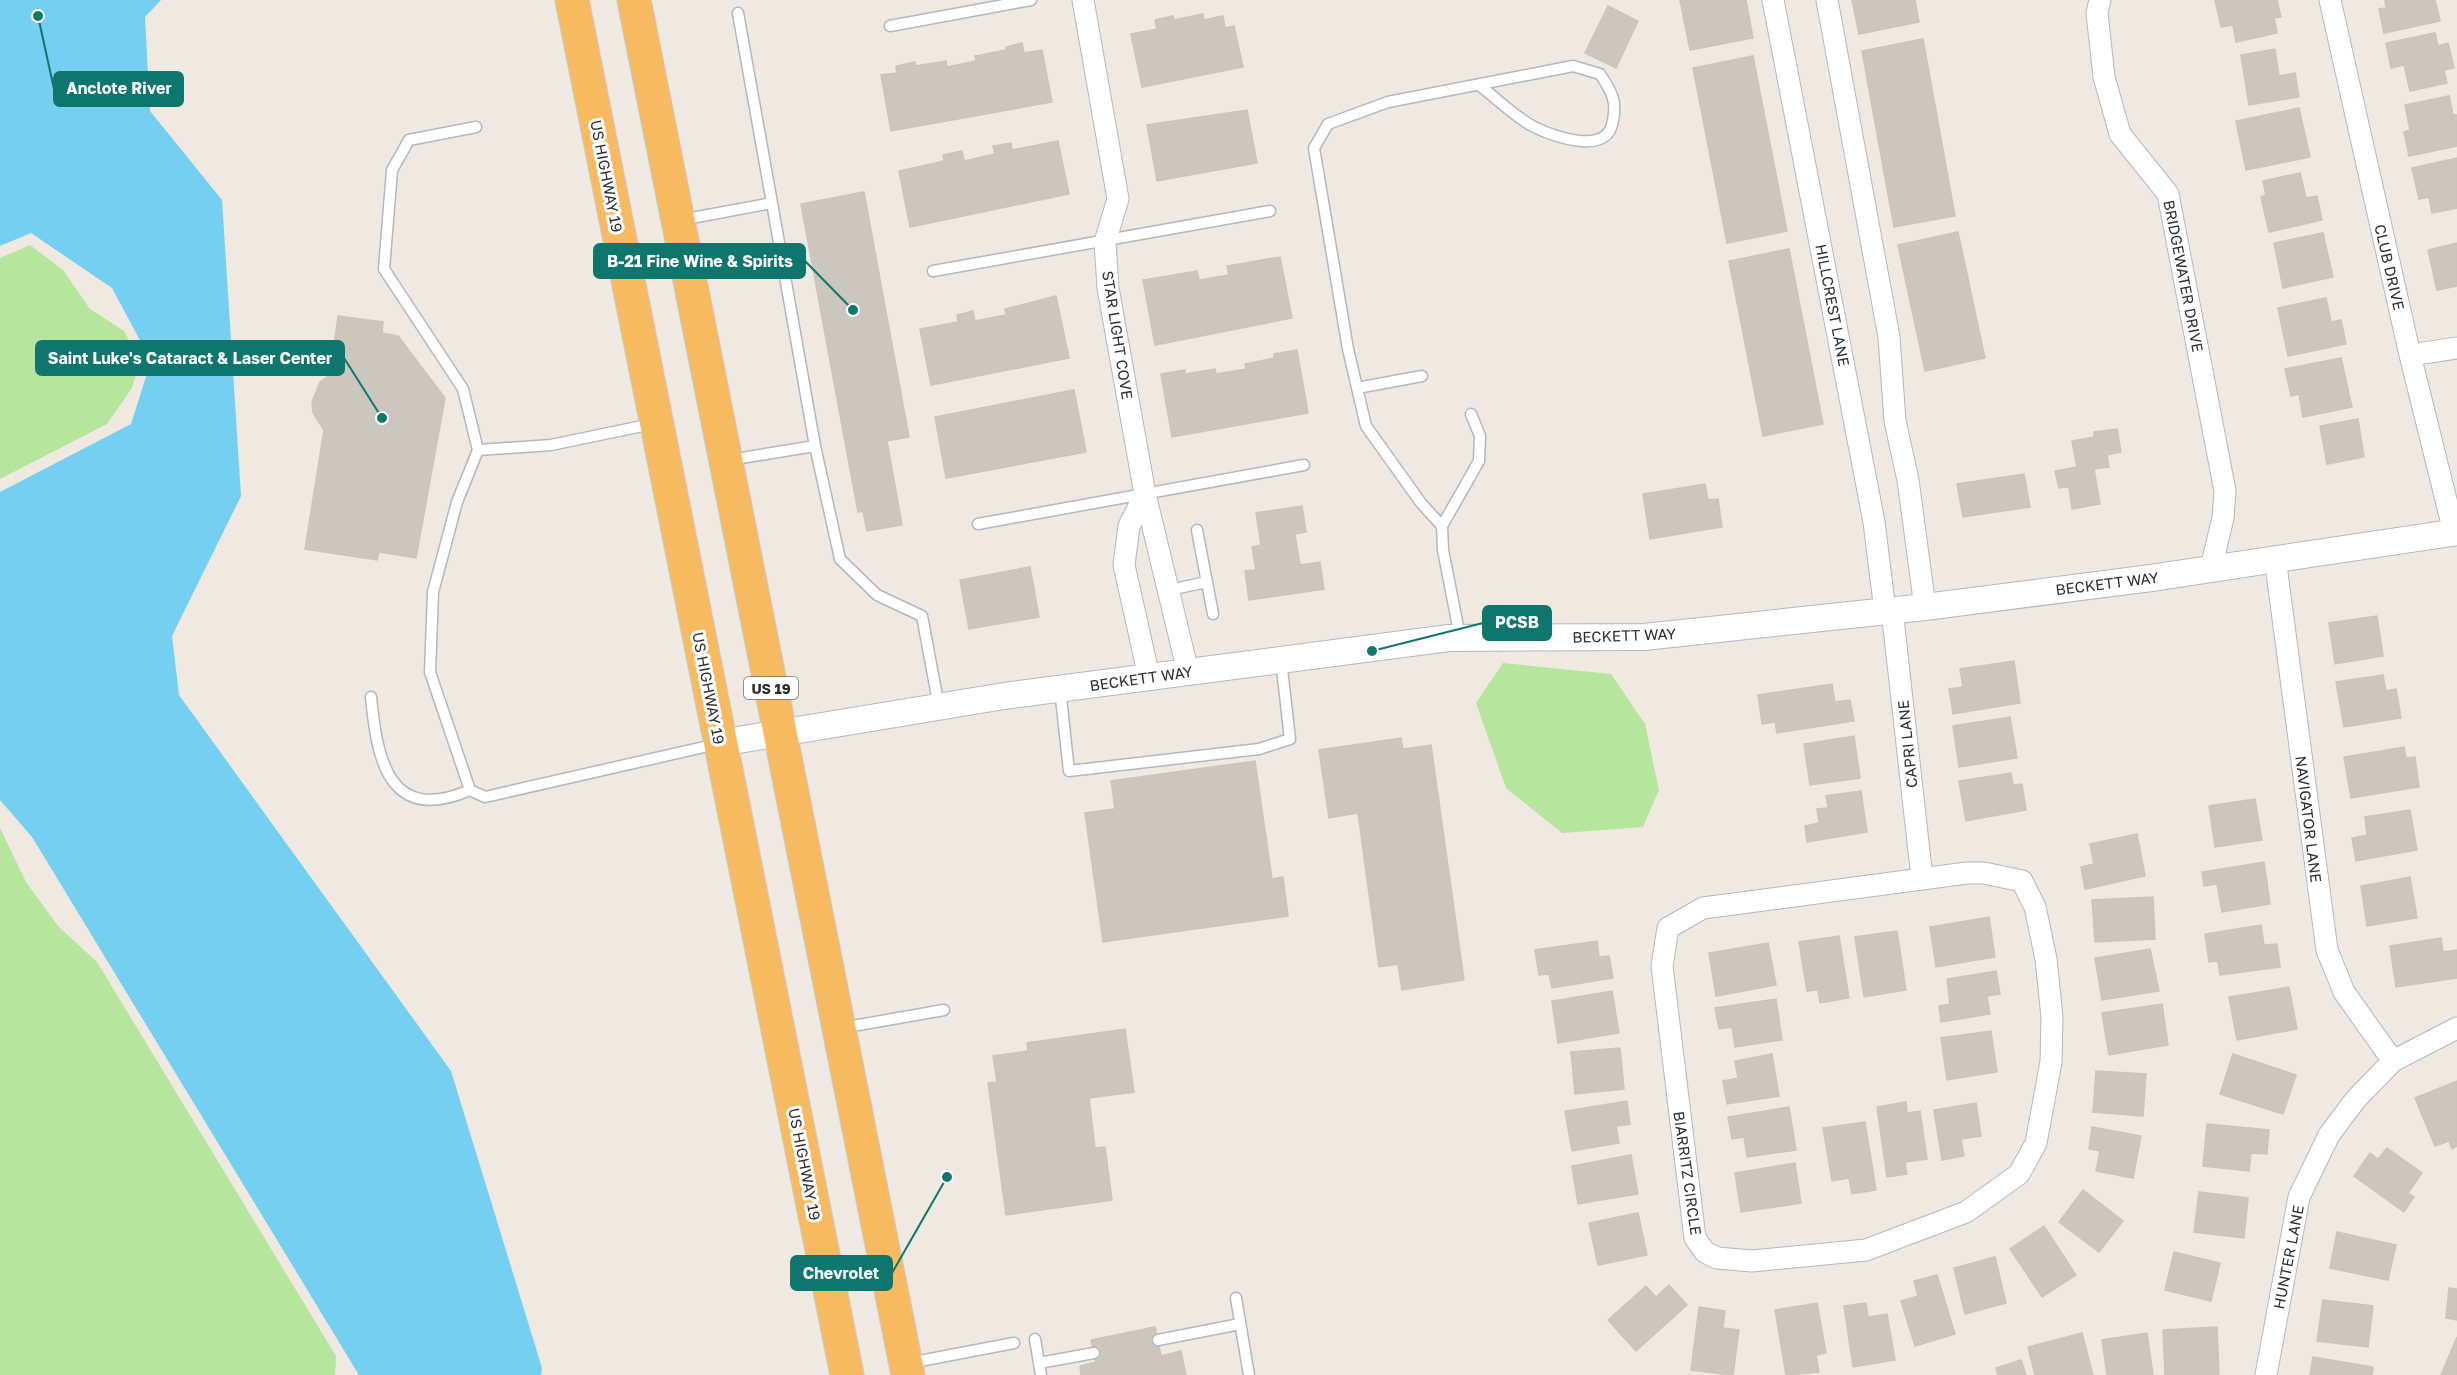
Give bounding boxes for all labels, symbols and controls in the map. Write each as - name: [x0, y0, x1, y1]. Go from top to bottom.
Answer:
- callout: Anclote River: [54, 72, 183, 106]
- text: Anclote River: [66, 78, 172, 98]
- street label: US HIGHWAY 19: [587, 118, 627, 234]
- street label: BRIDGEWATER DRIVE: [2160, 198, 2208, 354]
- street label: CLUB DRIVE: [2371, 222, 2409, 312]
- street label: HILLCREST LANE: [1812, 242, 1854, 368]
- callout: B-21 Fine Wine & Spirits: [594, 244, 805, 278]
- text: B-21 Fine Wine & Spirits: [607, 251, 793, 271]
- street label: STAR LIGHT COVE: [1099, 269, 1137, 401]
- callout: Saint Luke's Cataract & Laser Center: [36, 341, 344, 375]
- text: Saint Luke's Cataract & Laser Center: [48, 348, 332, 368]
- street label: BECKETT WAY: [2055, 568, 2160, 598]
- callout: PCSB: [1483, 606, 1551, 640]
- text: PCSB: [1495, 612, 1539, 632]
- street label: BECKETT WAY: [1572, 624, 1676, 646]
- street label: US HIGHWAY 19: [689, 630, 729, 746]
- street label: BECKETT WAY: [1088, 662, 1194, 694]
- road number: US 19: [744, 677, 798, 699]
- street label: CAPRI LANE: [1893, 699, 1921, 789]
- street label: NAVIGATOR LANE: [2292, 755, 2326, 883]
- street label: US HIGHWAY 19: [785, 1106, 825, 1222]
- street label: BIARRITZ CIRCLE: [1670, 1110, 1706, 1236]
- street label: HUNTER LANE: [2269, 1203, 2307, 1311]
- callout: Chevrolet: [791, 1256, 892, 1290]
- text: Chevrolet: [803, 1263, 879, 1283]

